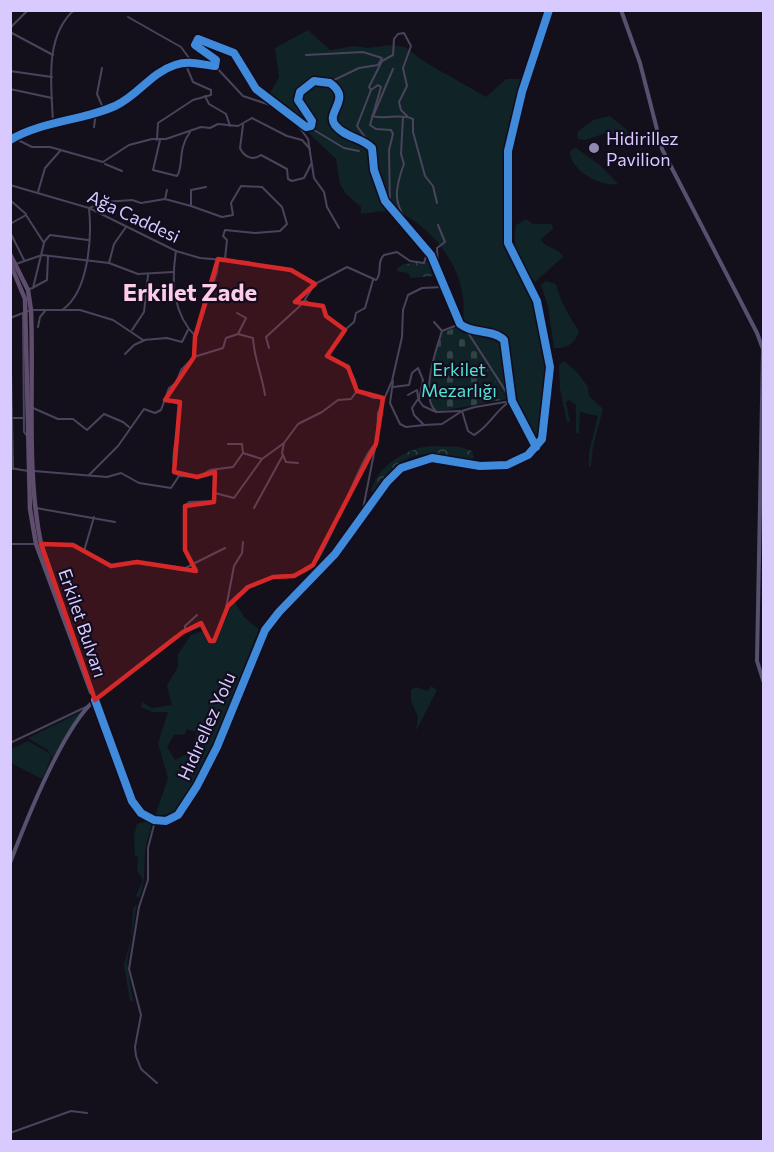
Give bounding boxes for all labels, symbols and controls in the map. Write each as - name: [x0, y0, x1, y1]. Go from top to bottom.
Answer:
- place label: Hidirillez Pavilion: [606, 127, 679, 170]
- marker: Hidirillez Pavilion: [587, 141, 601, 155]
- street label: Ağa Caddesi: [84, 185, 184, 247]
- district label: Erkilet Zade: [123, 277, 257, 306]
- park label: Erkilet Mezarlığı: [421, 358, 497, 401]
- street label: Erkilet Bulvarı: [54, 566, 112, 680]
- street label: Hıdırellez Yolu: [172, 669, 240, 783]

